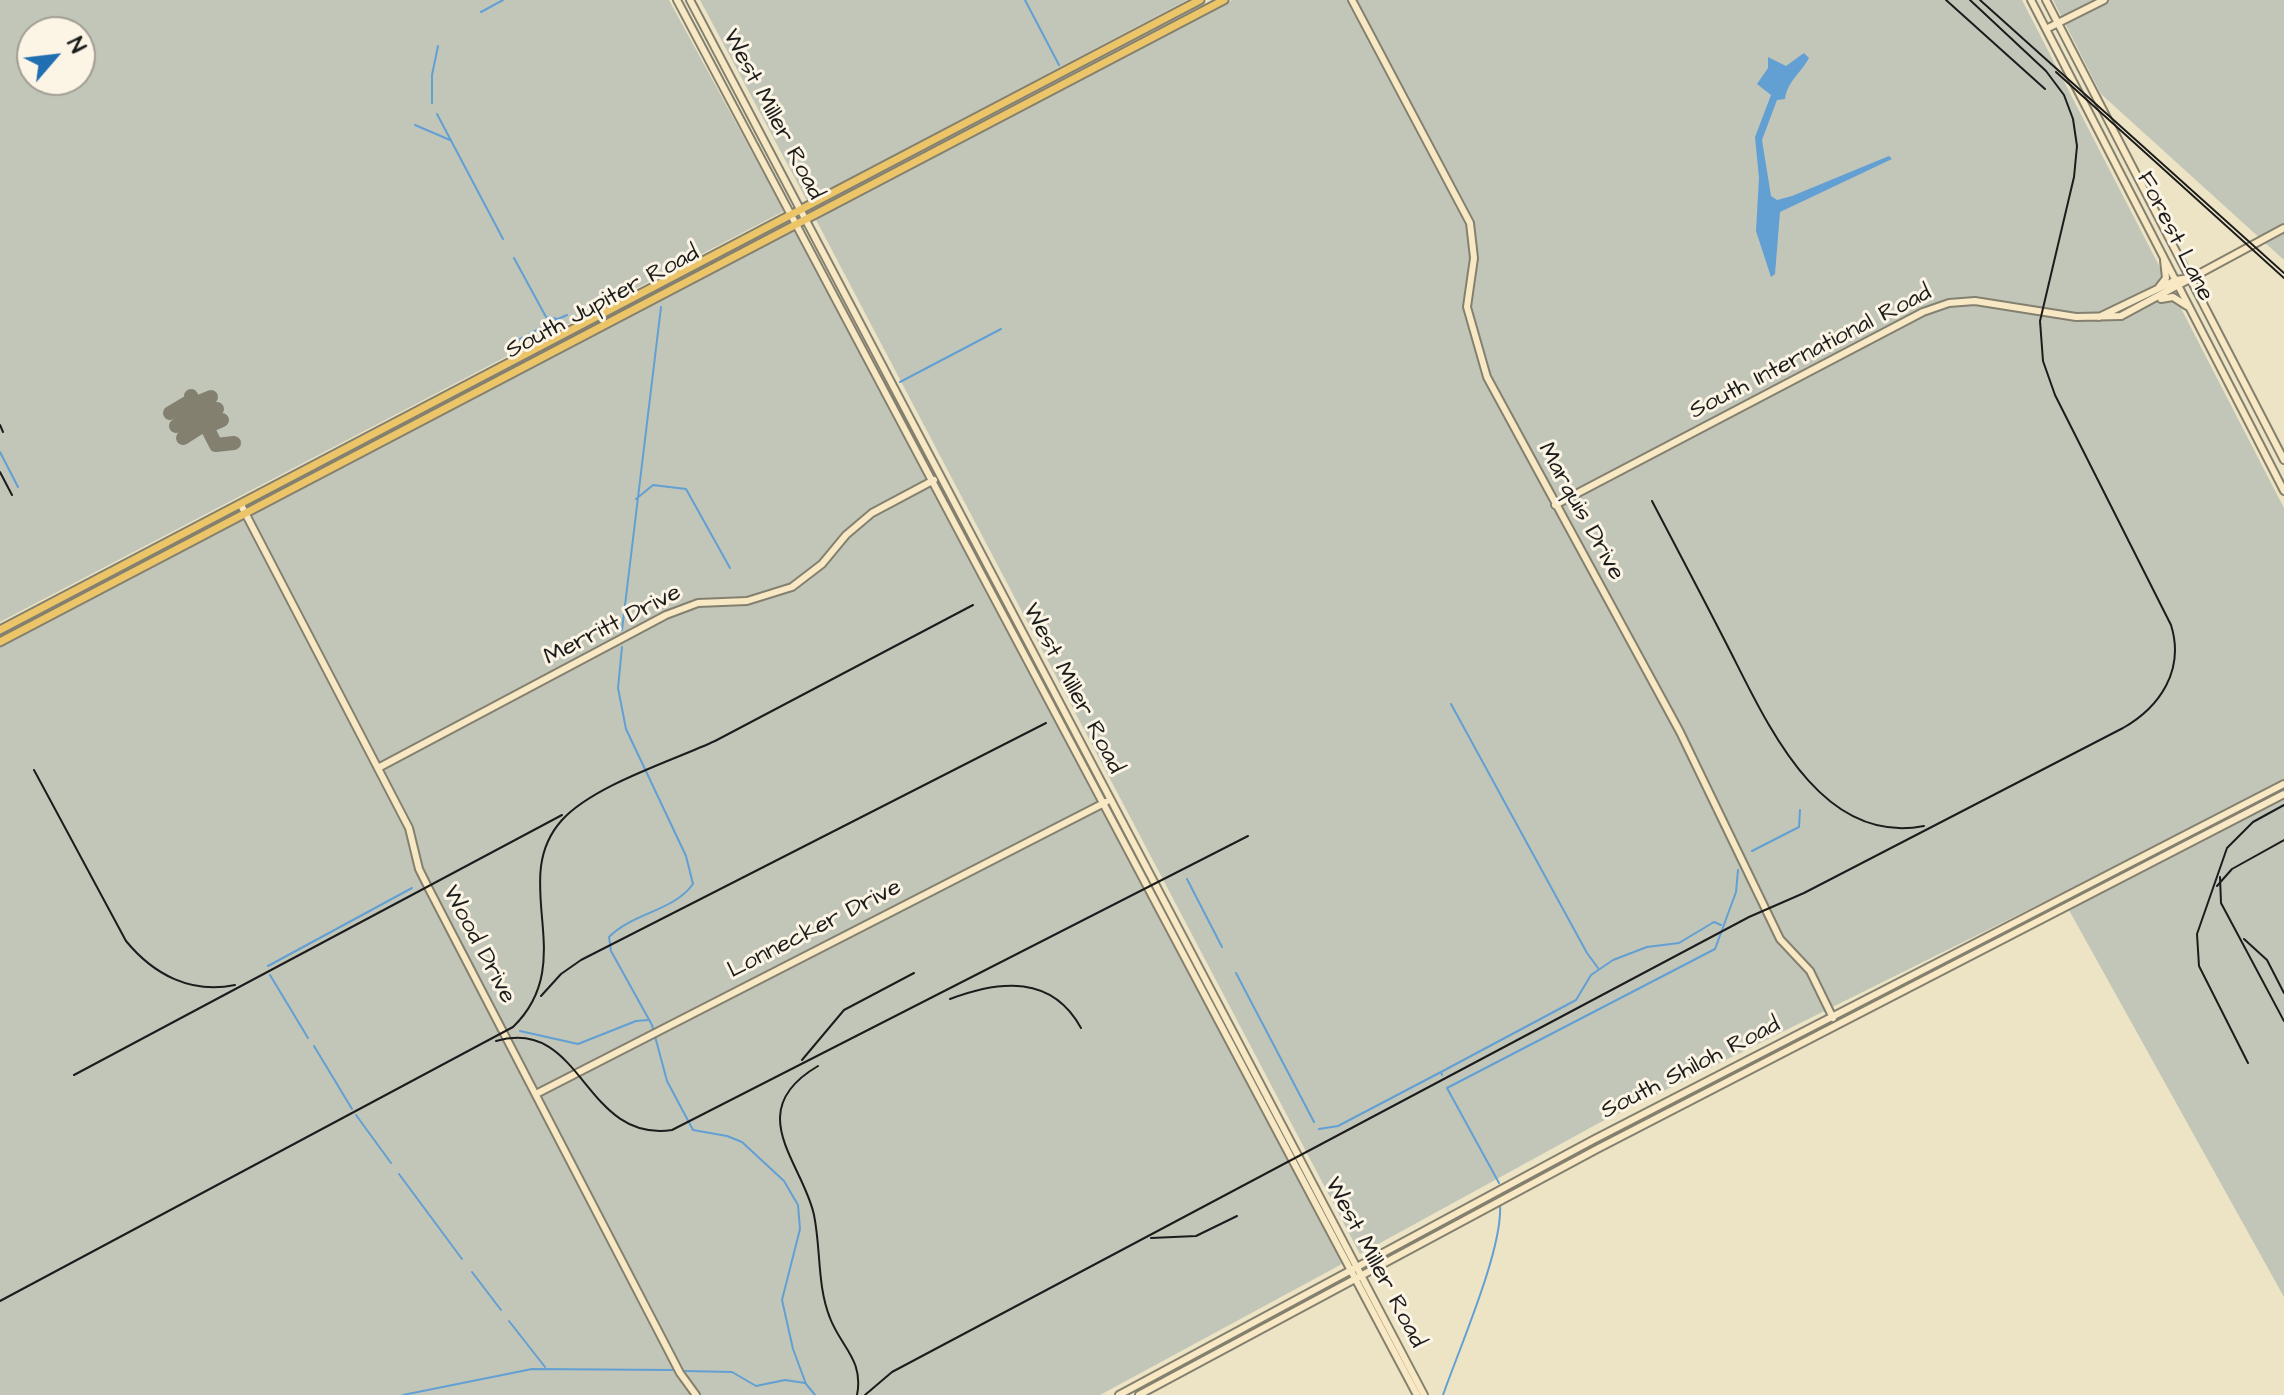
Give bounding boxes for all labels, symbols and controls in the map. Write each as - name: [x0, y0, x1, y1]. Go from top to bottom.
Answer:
- north arrow: [16, 16, 96, 96]
- street label: West Miller Road: [715, 25, 829, 205]
- text: N: [59, 32, 93, 59]
- street label: Forest Lane: [2129, 167, 2219, 307]
- street label: South Jupiter Road: [501, 240, 705, 366]
- street label: South International Road: [1685, 279, 1937, 427]
- street label: Marquis Drive: [1530, 438, 1630, 586]
- street label: Merritt Drive: [540, 579, 686, 673]
- street label: West Miller Road: [1015, 599, 1129, 779]
- street label: Lonnecker Drive: [723, 874, 907, 986]
- street label: Wood Drive: [435, 881, 521, 1009]
- street label: South Shiloh Road: [1597, 1011, 1785, 1127]
- street label: West Miller Road: [1317, 1173, 1431, 1353]

